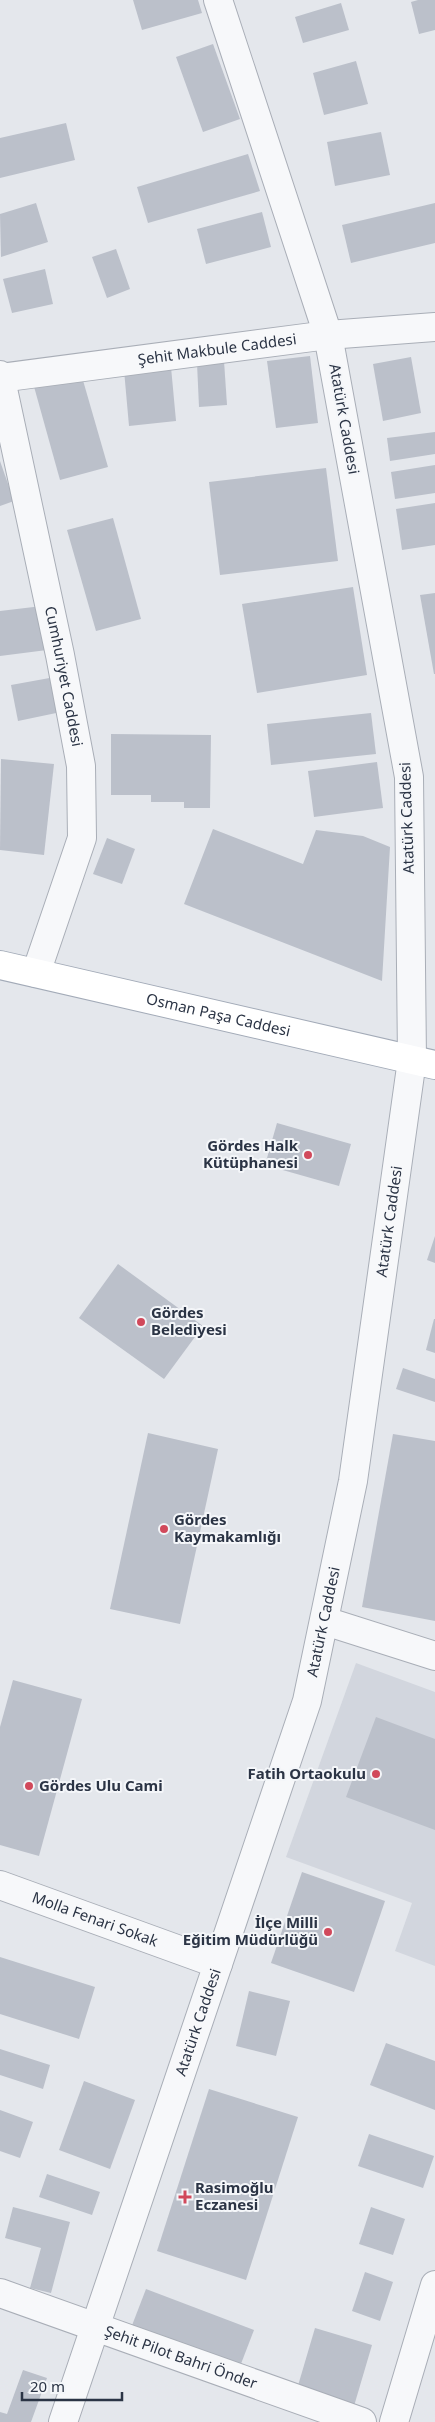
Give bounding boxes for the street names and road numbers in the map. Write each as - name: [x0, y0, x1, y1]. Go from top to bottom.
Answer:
- street label: Şehit Makbule Caddesi: [136, 328, 298, 369]
- street label: Atatürk Caddesi: [325, 362, 365, 476]
- street label: Cumhuriyet Caddesi: [41, 604, 88, 748]
- street label: Atatürk Caddesi: [394, 762, 418, 874]
- street label: Osman Paşa Caddesi: [144, 988, 293, 1040]
- street label: Atatürk Caddesi: [371, 1164, 406, 1278]
- street label: Atatürk Caddesi: [301, 1565, 344, 1679]
- street label: Molla Fenari Sokak: [30, 1886, 161, 1950]
- street label: Atatürk Caddesi: [170, 1966, 225, 2078]
- street label: Şehit Pilot Bahri Önder: [102, 2320, 260, 2393]

